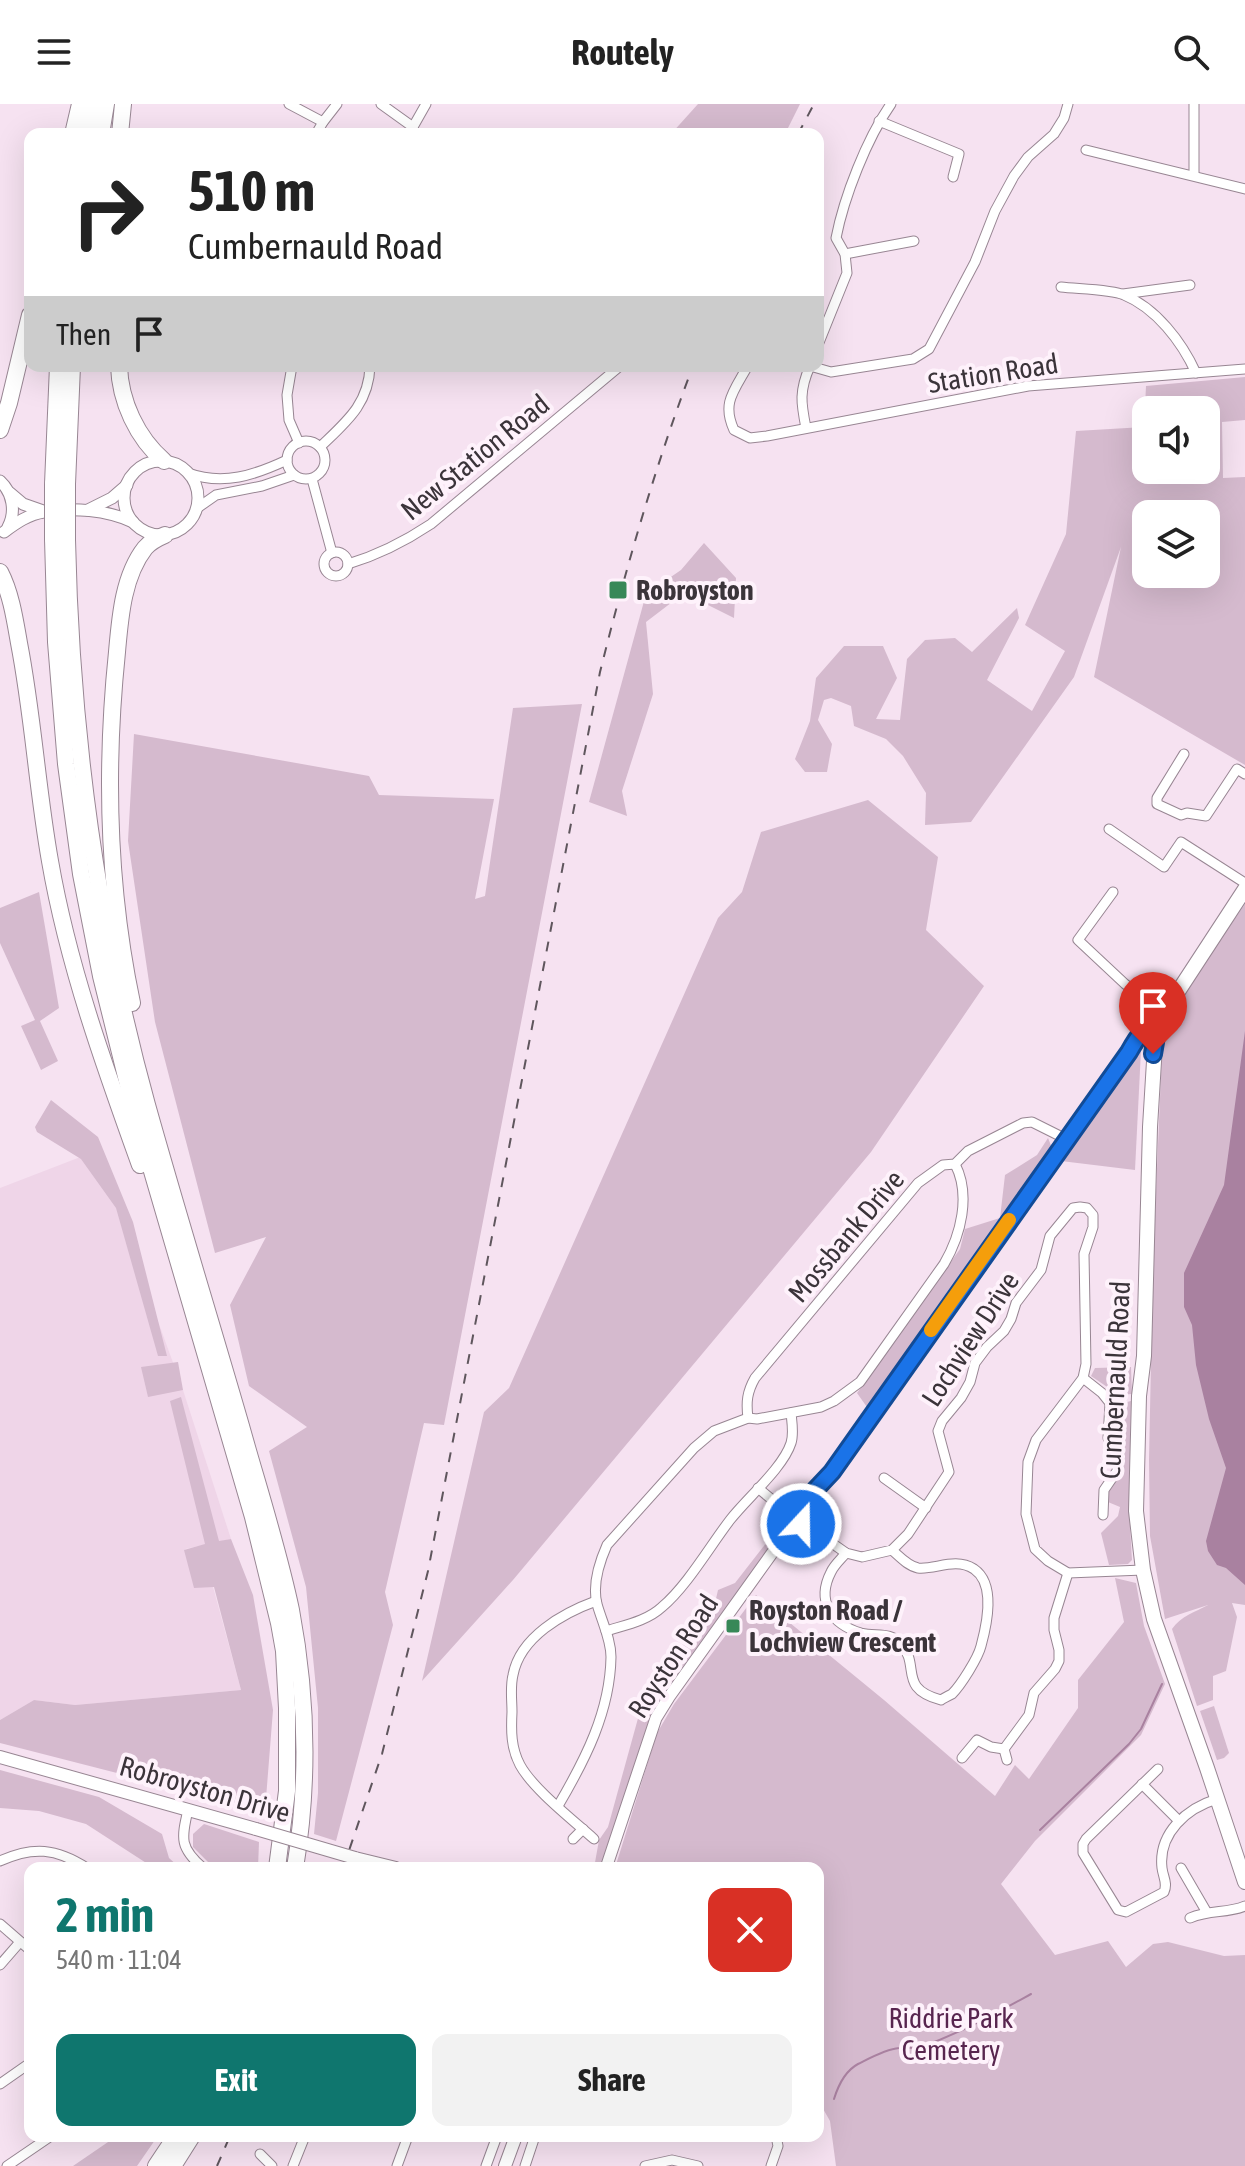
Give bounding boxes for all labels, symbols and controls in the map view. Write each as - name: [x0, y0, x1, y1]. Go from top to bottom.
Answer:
- icon: menu: [32, 30, 76, 74]
- icon: search: [1169, 30, 1213, 74]
- text: Routely: [571, 31, 674, 73]
- text: 510 m: [188, 159, 315, 223]
- icon: right: [56, 160, 160, 264]
- text: Cumbernauld Road: [188, 225, 443, 267]
- icon: arrive: [127, 312, 171, 356]
- text: Then: [56, 317, 111, 351]
- street label: Station Road: [926, 347, 1060, 399]
- street label: New Station Road: [395, 388, 555, 526]
- map controls: [1132, 396, 1220, 588]
- button: sound: [1132, 396, 1220, 484]
- button: layers: [1132, 500, 1220, 588]
- place label: Robroyston: [636, 574, 754, 606]
- marker: Robroyston: [607, 579, 629, 601]
- pin: [1119, 972, 1187, 1054]
- icon: arrive: [1131, 984, 1175, 1028]
- street label: Mossbank Drive: [782, 1164, 910, 1308]
- street label: Lochview Drive: [915, 1266, 1025, 1412]
- street label: Cumbernauld Road: [1094, 1280, 1136, 1480]
- position arrow: [759, 1482, 843, 1566]
- street label: Royston Road: [621, 1589, 725, 1723]
- place label: Royston Road / Lochview Crescent: [749, 1594, 936, 1658]
- marker: Royston Road / Lochview Crescent: [724, 1617, 742, 1635]
- street label: Robroyston Drive: [116, 1749, 294, 1829]
- text: 2 min: [56, 1887, 154, 1942]
- button: close: [708, 1888, 792, 1972]
- text: 540 m · 11:04: [56, 1945, 182, 1975]
- park label: Riddrie Park Cemetery: [889, 2002, 1014, 2066]
- button: Exit: [56, 2034, 416, 2126]
- button: Share: [432, 2034, 792, 2126]

